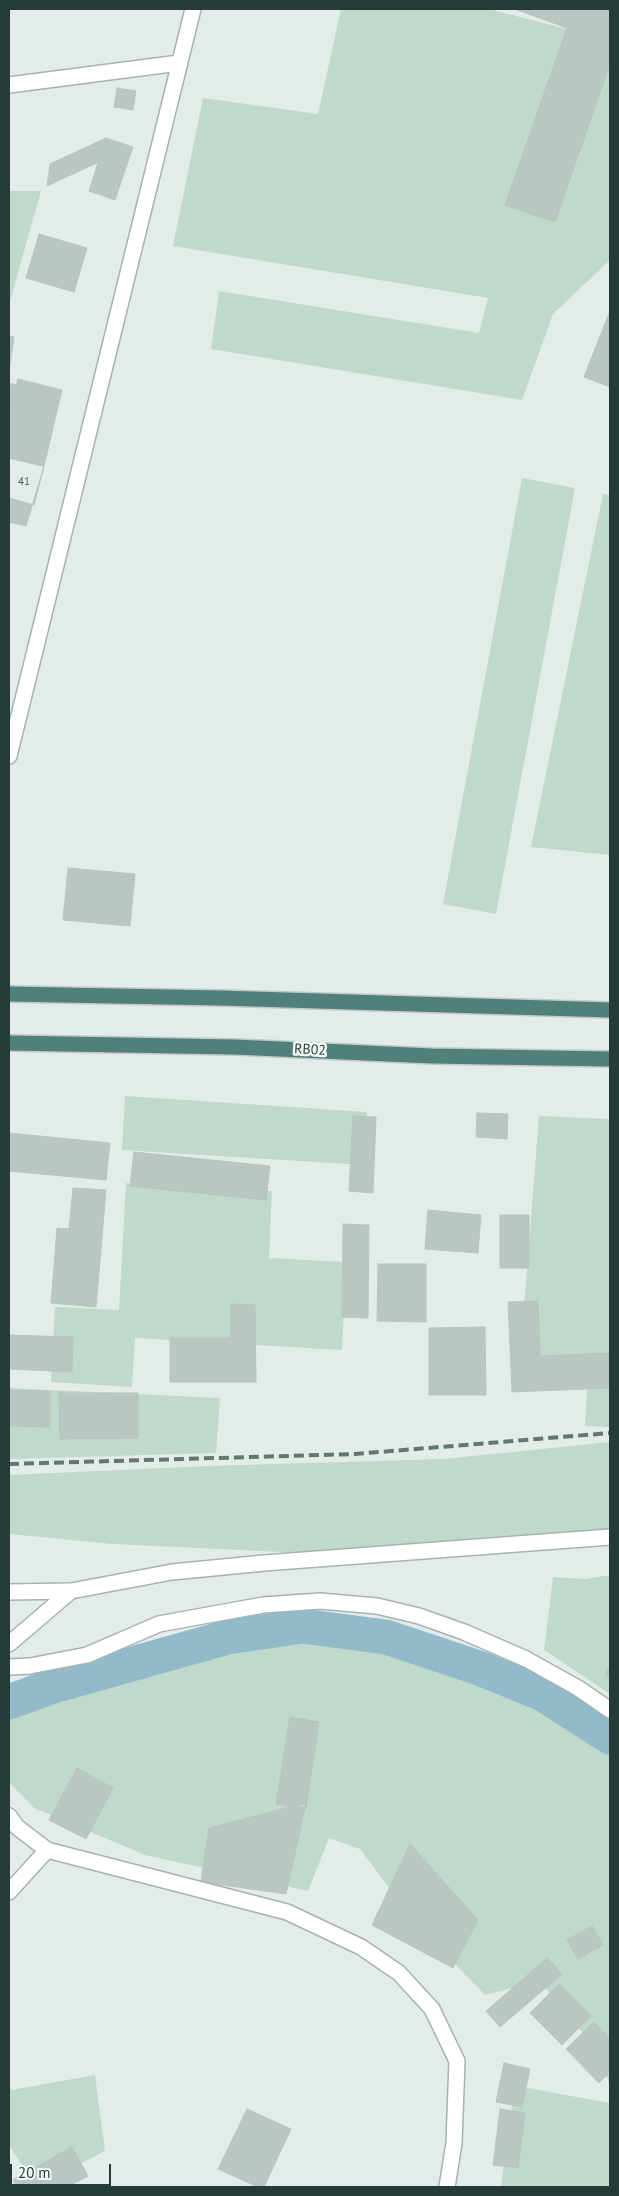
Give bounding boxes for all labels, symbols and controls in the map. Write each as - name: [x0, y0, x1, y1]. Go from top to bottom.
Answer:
- house number: 41: [18, 475, 30, 489]
- street label: RB02: [294, 1041, 326, 1059]
- scale bar: [12, 2154, 114, 2186]
- text: 20 m: [18, 2163, 51, 2182]

